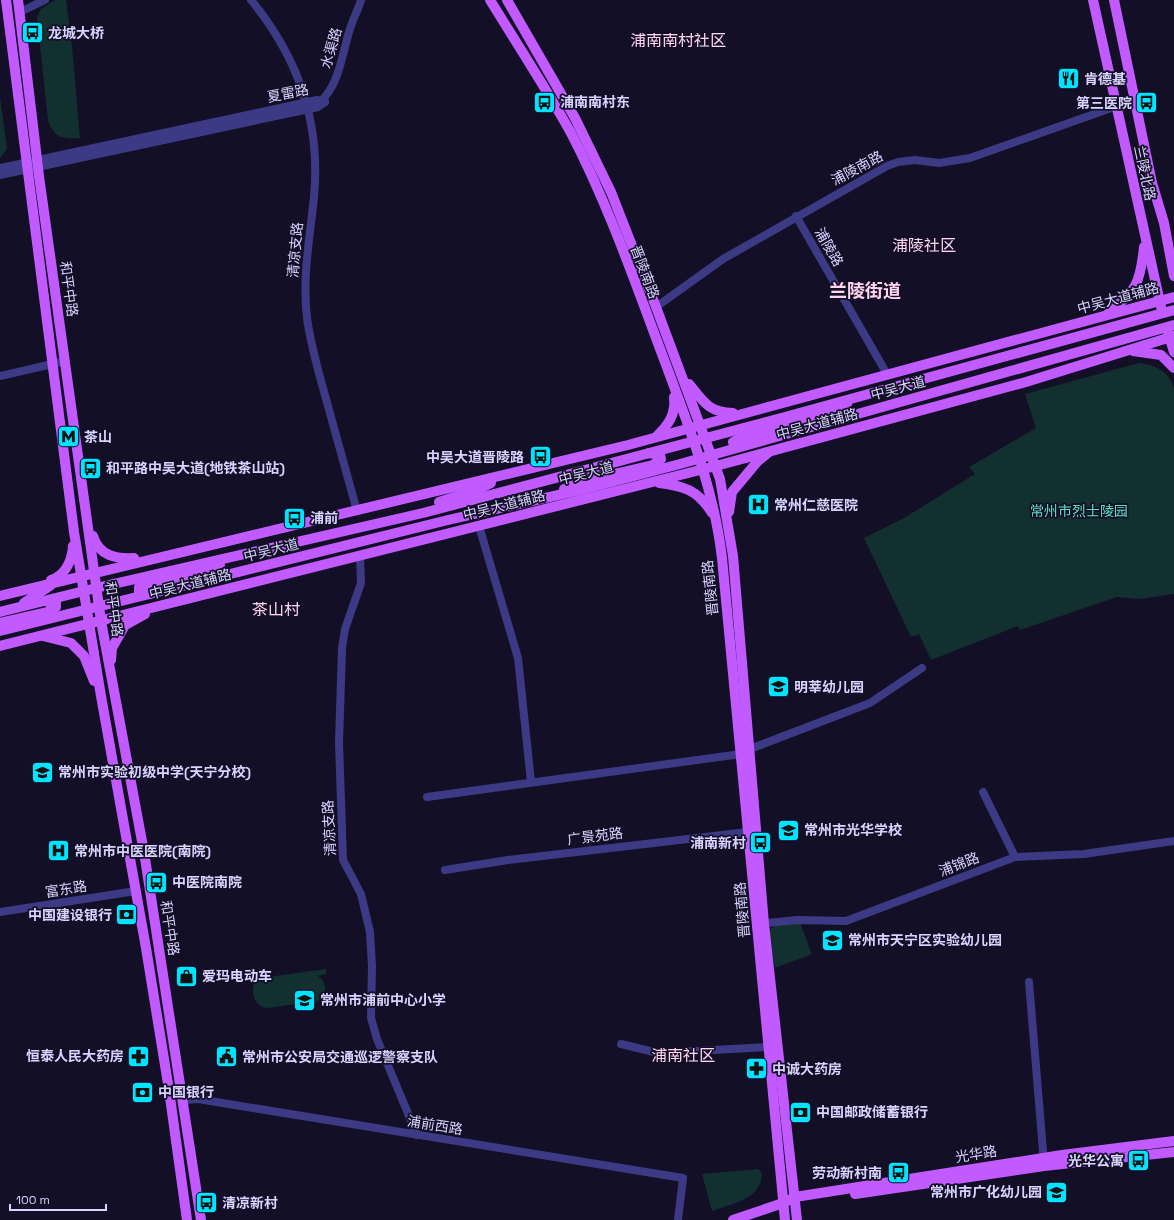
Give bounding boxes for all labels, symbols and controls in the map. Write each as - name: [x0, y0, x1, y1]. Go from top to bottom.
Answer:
- bus stop icon: 龙城大桥: [20, 20, 46, 46]
- place label: 龙城大桥: [48, 24, 104, 42]
- street label: 水渠路: [317, 25, 345, 71]
- district label: 浦南南村社区: [630, 30, 726, 51]
- restaurant icon: 肯德基: [1055, 66, 1081, 92]
- place label: 肯德基: [1084, 70, 1126, 88]
- street label: 夏雷路: [266, 80, 310, 106]
- bus stop icon: 浦南南村东: [532, 89, 558, 115]
- bus stop icon: 第三医院: [1134, 90, 1160, 116]
- place label: 浦南南村东: [560, 93, 630, 111]
- place label: 第三医院: [1076, 94, 1132, 112]
- street label: 兰陵北路: [1130, 144, 1160, 202]
- street label: 浦陵南路: [828, 147, 886, 189]
- street label: 清凉支路: [284, 221, 306, 279]
- street label: 浦陵路: [811, 224, 847, 270]
- district label: 浦陵社区: [892, 235, 956, 256]
- street label: 晋陵南路: [627, 243, 663, 301]
- street label: 和平中路: [56, 260, 82, 318]
- street label: 中吴大道辅路: [1075, 278, 1161, 318]
- district label: 兰陵街道: [829, 279, 901, 302]
- street label: 中吴大道: [869, 372, 927, 404]
- street label: 中吴大道辅路: [774, 404, 860, 444]
- metro station icon: 茶山: [56, 424, 82, 450]
- place label: 茶山: [84, 428, 112, 446]
- bus stop icon: 中吴大道晋陵路: [527, 444, 553, 470]
- place label: 中吴大道晋陵路: [426, 448, 524, 466]
- bus stop icon: 和平路中吴大道(地铁茶山站): [77, 455, 103, 481]
- street label: 中吴大道: [557, 457, 615, 489]
- place label: 和平路中吴大道(地铁茶山站): [106, 459, 285, 477]
- street label: 中吴大道辅路: [461, 486, 547, 524]
- hospital icon: 常州仁慈医院: [746, 492, 772, 518]
- place label: 常州仁慈医院: [774, 496, 858, 514]
- park label: 常州市烈士陵园: [1030, 502, 1128, 520]
- bus stop icon: 浦前: [282, 505, 308, 531]
- place label: 浦前: [310, 509, 338, 527]
- street label: 中吴大道: [242, 534, 300, 566]
- street label: 晋陵南路: [698, 559, 722, 617]
- street label: 中吴大道辅路: [147, 565, 233, 603]
- street label: 和平中路: [101, 580, 127, 638]
- district label: 茶山村: [252, 599, 300, 620]
- school or university icon: 明莘幼儿园: [766, 674, 792, 700]
- place label: 明莘幼儿园: [794, 678, 864, 696]
- school or university icon: 常州市实验初级中学(天宁分校): [30, 759, 56, 785]
- place label: 常州市实验初级中学(天宁分校): [58, 763, 251, 781]
- street label: 清凉支路: [319, 800, 339, 856]
- school or university icon: 常州市光华学校: [776, 817, 802, 843]
- place label: 常州市光华学校: [804, 821, 902, 839]
- street label: 广景苑路: [566, 824, 624, 848]
- bus stop icon: 浦南新村: [748, 830, 774, 856]
- place label: 浦南新村: [690, 834, 746, 852]
- hospital icon: 常州市中医医院(南院): [45, 838, 71, 864]
- place label: 常州市中医医院(南院): [74, 842, 211, 860]
- street label: 浦锦路: [936, 848, 982, 880]
- bus stop icon: 中医院南院: [143, 869, 169, 895]
- place label: 中医院南院: [172, 873, 242, 891]
- street label: 富东路: [44, 877, 88, 901]
- street label: 晋陵南路: [731, 881, 753, 939]
- street label: 和平中路: [157, 899, 183, 957]
- bank icon: 中国建设银行: [114, 902, 140, 928]
- place label: 中国建设银行: [28, 906, 112, 924]
- school or university icon: 常州市天宁区实验幼儿园: [819, 927, 845, 953]
- place label: 常州市天宁区实验幼儿园: [848, 931, 1002, 949]
- shop icon: 爱玛电动车: [173, 963, 199, 989]
- place label: 爱玛电动车: [202, 967, 272, 985]
- school or university icon: 常州市浦前中心小学: [292, 987, 318, 1013]
- place label: 常州市浦前中心小学: [320, 991, 446, 1009]
- pharmacy icon: 恒泰人民大药房: [126, 1043, 152, 1069]
- public building icon: 常州市公安局交通巡逻警察支队: [213, 1044, 239, 1070]
- district label: 浦南社区: [651, 1045, 715, 1066]
- place label: 恒泰人民大药房: [26, 1047, 124, 1065]
- place label: 常州市公安局交通巡逻警察支队: [242, 1048, 438, 1066]
- pharmacy icon: 中诚大药房: [744, 1056, 770, 1082]
- place label: 中诚大药房: [772, 1060, 842, 1078]
- bank icon: 中国银行: [130, 1079, 156, 1105]
- place label: 中国银行: [158, 1083, 214, 1101]
- bank icon: 中国邮政储蓄银行: [787, 1099, 813, 1125]
- place label: 中国邮政储蓄银行: [816, 1103, 928, 1121]
- street label: 浦前西路: [406, 1112, 464, 1138]
- street label: 光华路: [954, 1142, 998, 1166]
- bus stop icon: 光华公寓: [1126, 1148, 1152, 1174]
- place label: 光华公寓: [1068, 1152, 1124, 1170]
- bus stop icon: 劳动新村南: [885, 1160, 911, 1186]
- place label: 劳动新村南: [812, 1164, 882, 1182]
- school or university icon: 常州市广化幼儿园: [1044, 1179, 1070, 1205]
- place label: 常州市广化幼儿园: [930, 1183, 1042, 1201]
- scale bar: [10, 1186, 106, 1212]
- bus stop icon: 清凉新村: [193, 1190, 219, 1216]
- text: 100 m: [16, 1192, 50, 1208]
- place label: 清凉新村: [222, 1194, 278, 1212]

